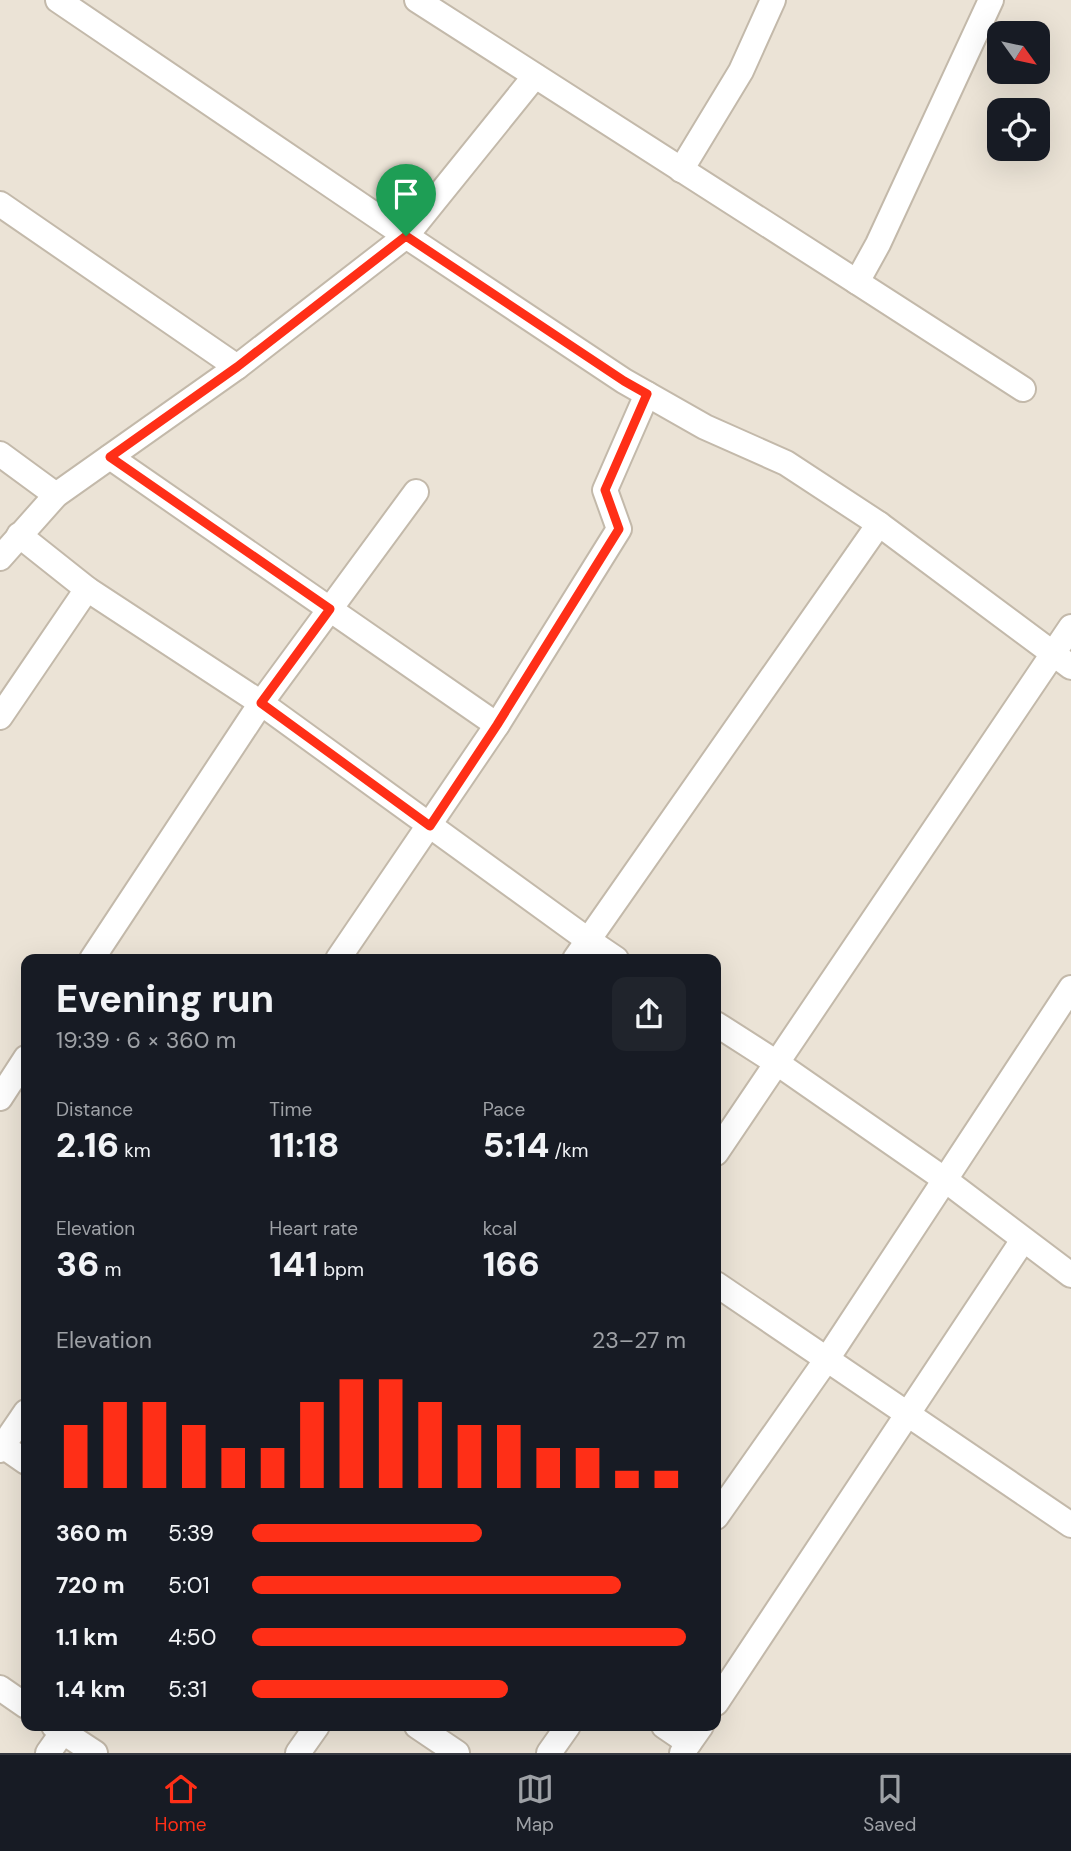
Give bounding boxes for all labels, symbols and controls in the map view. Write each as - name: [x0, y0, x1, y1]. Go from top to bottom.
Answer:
- north arrow: [987, 21, 1050, 84]
- map controls: [987, 21, 1050, 161]
- button: locate: [987, 98, 1050, 161]
- pin: [376, 164, 436, 236]
- icon: arrive: [387, 175, 425, 213]
- text: Evening run: [56, 974, 274, 1024]
- button: share: [612, 977, 686, 1051]
- text: 19:39 · 6 × 360 m: [56, 1025, 236, 1055]
- text: Distance: [56, 1097, 133, 1122]
- text: Time: [269, 1097, 312, 1122]
- text: Pace: [483, 1097, 525, 1122]
- text: 2.16: [56, 1122, 119, 1168]
- text: 11:18: [269, 1122, 339, 1168]
- text: 5:14: [483, 1122, 549, 1168]
- text: km: [119, 1138, 151, 1163]
- text: /km: [549, 1138, 588, 1163]
- text: Elevation: [56, 1216, 135, 1241]
- text: Heart rate: [269, 1216, 358, 1241]
- text: kcal: [483, 1216, 517, 1241]
- text: 36: [56, 1241, 99, 1287]
- text: 141: [269, 1241, 318, 1287]
- text: 166: [483, 1241, 540, 1287]
- text: m: [99, 1257, 121, 1282]
- text: bpm: [318, 1257, 364, 1282]
- text: Elevation: [56, 1325, 152, 1355]
- text: 23–27 m: [592, 1325, 686, 1355]
- text: 360 m: [56, 1518, 128, 1548]
- text: 5:39: [168, 1518, 214, 1548]
- text: 720 m: [56, 1570, 125, 1600]
- text: 5:01: [168, 1570, 210, 1600]
- text: 1.1 km: [56, 1622, 118, 1652]
- text: 4:50: [168, 1622, 216, 1652]
- text: 1.4 km: [56, 1674, 125, 1704]
- text: 5:31: [168, 1674, 207, 1704]
- tab: Home: [155, 1770, 207, 1837]
- tab: Map: [516, 1770, 554, 1837]
- tab: Saved: [863, 1770, 916, 1837]

